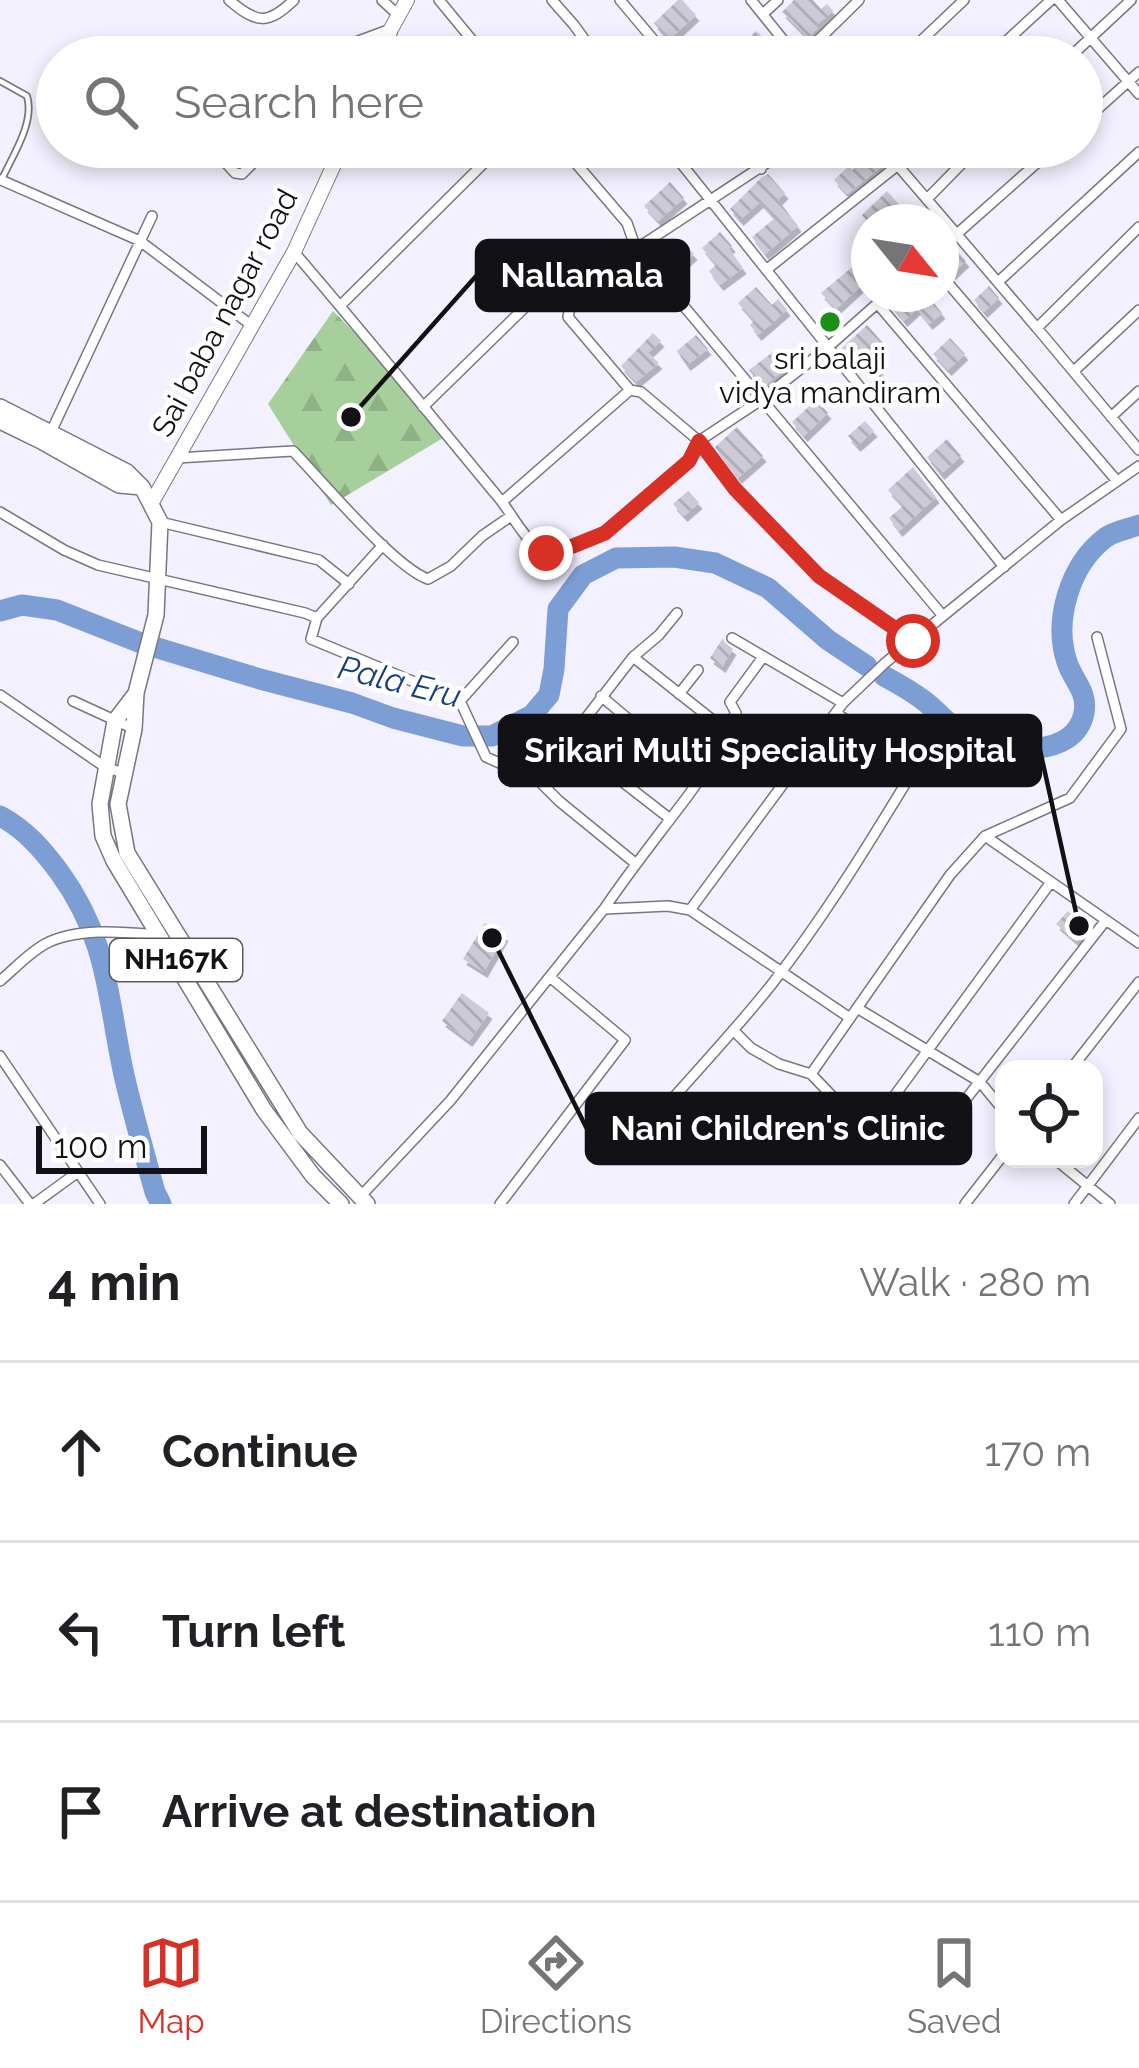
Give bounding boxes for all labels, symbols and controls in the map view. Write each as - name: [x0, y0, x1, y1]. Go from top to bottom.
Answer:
- search box: [36, 36, 1103, 168]
- icon: search: [78, 69, 144, 135]
- text: Search here: [174, 76, 424, 129]
- street label: Sai baba nagar road: [144, 183, 305, 442]
- north arrow: [851, 204, 959, 312]
- callout: Nallamala: [477, 241, 688, 310]
- text: Nallamala: [501, 256, 663, 295]
- marker: sri balaji vidya mandiram: [817, 309, 843, 335]
- place label: sri balaji vidya mandiram: [719, 341, 941, 410]
- route end: [519, 526, 573, 580]
- route start: [886, 614, 940, 668]
- water label: Pala Eru: [334, 647, 465, 716]
- callout: Srikari Multi Speciality Hospital: [500, 716, 1040, 785]
- text: Srikari Multi Speciality Hospital: [524, 731, 1016, 770]
- road number: NH167K: [110, 939, 242, 981]
- map controls: [995, 1060, 1103, 1168]
- button: locate: [995, 1060, 1103, 1168]
- callout: Nani Children's Clinic: [587, 1094, 970, 1163]
- text: Nani Children's Clinic: [611, 1109, 945, 1148]
- scale bar: [36, 1120, 207, 1173]
- text: 100 m: [54, 1127, 147, 1166]
- text: 4 min: [48, 1252, 181, 1312]
- text: Walk · 280 m: [859, 1259, 1091, 1305]
- icon: ahead: [48, 1419, 114, 1485]
- text: Continue: [162, 1425, 358, 1478]
- text: 170 m: [984, 1429, 1091, 1475]
- icon: left: [48, 1599, 114, 1665]
- text: Turn left: [162, 1605, 345, 1658]
- text: 110 m: [988, 1609, 1091, 1655]
- icon: arrive: [48, 1779, 114, 1845]
- text: Arrive at destination: [162, 1785, 597, 1838]
- tab: Map: [138, 1930, 205, 2041]
- tab: Directions: [480, 1930, 632, 2041]
- tab: Saved: [907, 1930, 1001, 2041]

